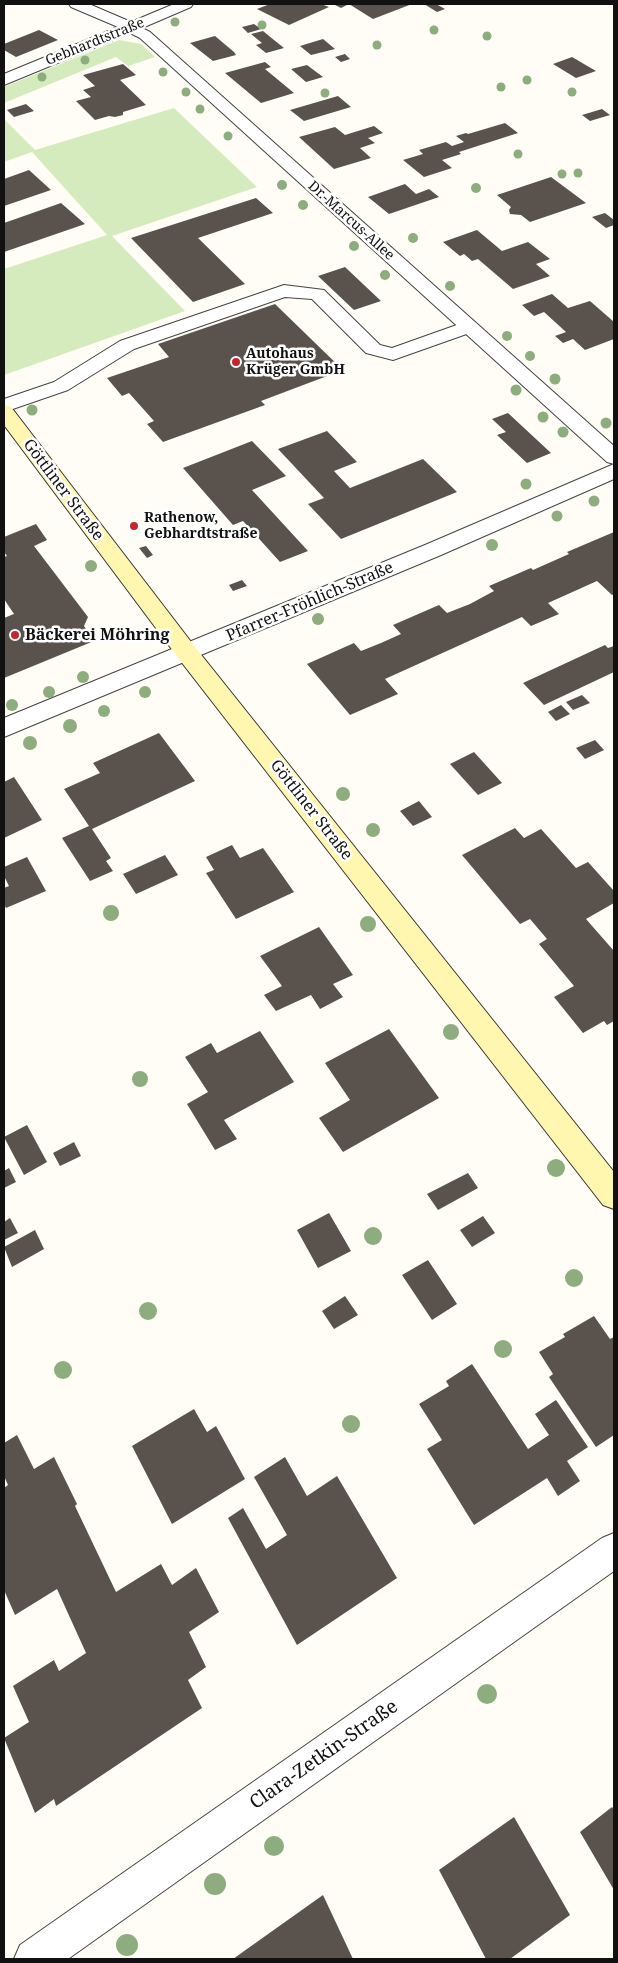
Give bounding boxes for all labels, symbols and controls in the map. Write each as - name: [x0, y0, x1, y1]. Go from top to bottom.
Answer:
- street label: Gebhardtstraße: [43, 15, 147, 69]
- street label: Dr.-Marcus-Allee: [304, 178, 398, 264]
- place label: Autohaus Krüger GmbH: [246, 346, 345, 378]
- marker: Autohaus Krüger GmbH: [230, 356, 242, 368]
- street label: Göttliner Straße: [19, 435, 107, 545]
- place label: Rathenow, Gebhardtstraße: [144, 510, 257, 542]
- marker: Rathenow, Gebhardtstraße: [128, 520, 140, 532]
- street label: Pfarrer-Fröhlich-Straße: [224, 558, 396, 646]
- place label: Bäckerei Möhring: [25, 625, 169, 645]
- marker: Bäckerei Möhring: [9, 629, 21, 641]
- street label: Göttliner Straße: [266, 756, 356, 864]
- street label: Clara-Zetkin-Straße: [246, 1695, 402, 1815]

